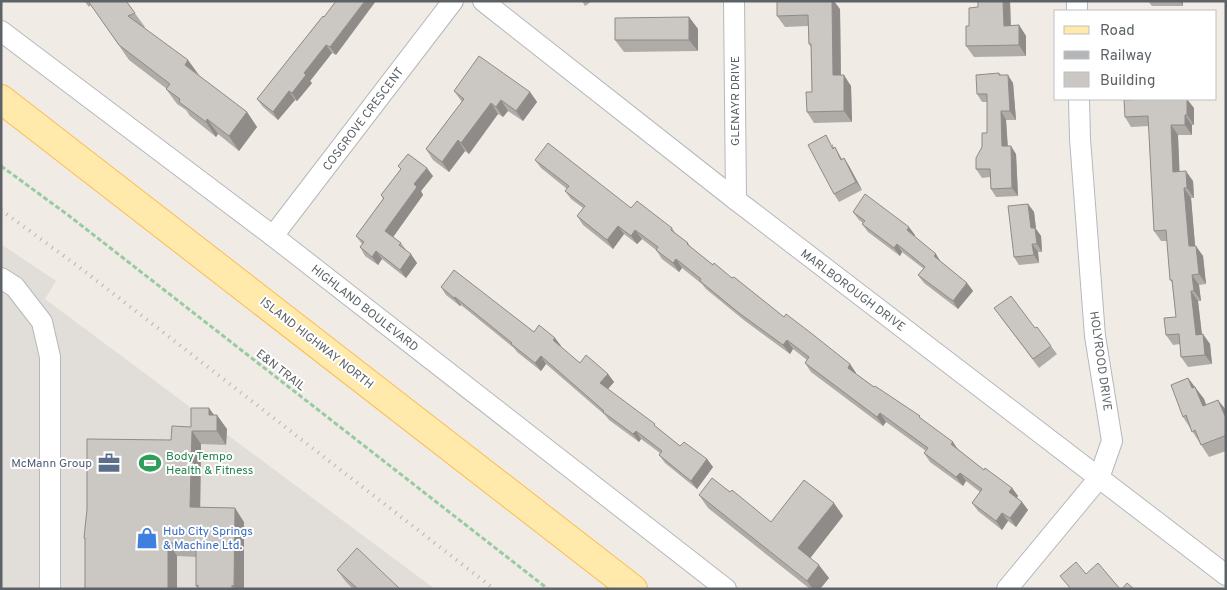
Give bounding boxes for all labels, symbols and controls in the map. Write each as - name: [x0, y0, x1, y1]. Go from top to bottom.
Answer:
- legend: [1054, 10, 1217, 100]
- text: Road: [1100, 22, 1135, 41]
- text: Railway: [1100, 47, 1152, 66]
- street label: GLENAYR DRIVE: [728, 56, 744, 146]
- street label: COSGROVE CRESCENT: [320, 65, 408, 175]
- text: Building: [1100, 72, 1155, 91]
- street label: MARLBOROUGH DRIVE: [797, 246, 908, 335]
- street label: HIGHLAND BOULEVARD: [307, 262, 421, 356]
- street label: ISLAND HIGHWAY NORTH: [256, 294, 376, 393]
- street label: HOLYROOD DRIVE: [1085, 310, 1115, 412]
- street label: E&N TRAIL: [252, 346, 309, 395]
- place label: Body Tempo Health & Fitness: [166, 449, 253, 479]
- office icon: McMann Group: [96, 450, 122, 476]
- sports icon: Body Tempo Health & Fitness: [137, 450, 163, 476]
- place label: McMann Group: [11, 456, 92, 472]
- place label: Hub City Springs & Machine Ltd.: [163, 524, 253, 554]
- shop icon: Hub City Springs & Machine Ltd.: [134, 525, 160, 551]

